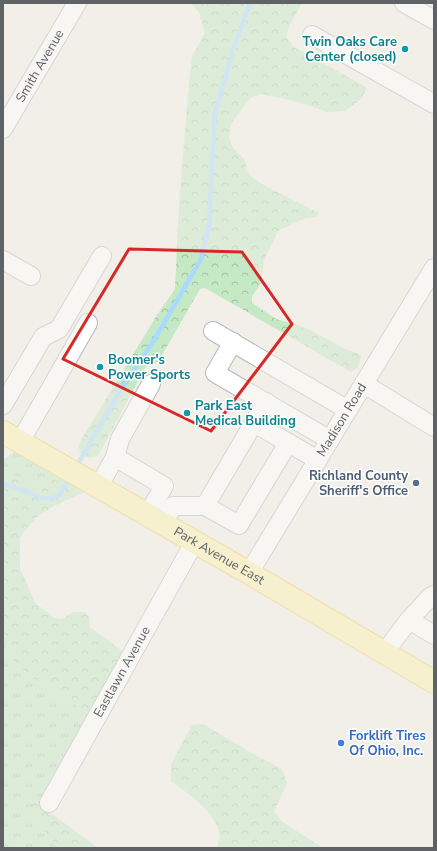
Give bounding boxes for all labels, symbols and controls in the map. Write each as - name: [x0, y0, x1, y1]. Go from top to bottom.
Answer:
- street label: Smith Avenue: [12, 26, 68, 106]
- place label: Twin Oaks Care Center (closed): [302, 33, 397, 66]
- marker: Twin Oaks Care Center (closed): [400, 44, 410, 54]
- place label: Boomer's Power Sports: [108, 351, 190, 384]
- marker: Boomer's Power Sports: [95, 362, 105, 372]
- street label: Madison Road: [313, 380, 371, 460]
- place label: Park East Medical Building: [195, 397, 296, 430]
- marker: Park East Medical Building: [182, 408, 192, 418]
- place label: Richland County Sheriff's Office: [309, 467, 408, 500]
- marker: Richland County Sheriff's Office: [411, 478, 421, 488]
- street label: Park Avenue East: [170, 523, 268, 589]
- street label: Eastlawn Avenue: [89, 623, 155, 721]
- place label: Forklift Tires Of Ohio, Inc.: [349, 727, 426, 760]
- marker: Forklift Tires Of Ohio, Inc.: [336, 738, 346, 748]

